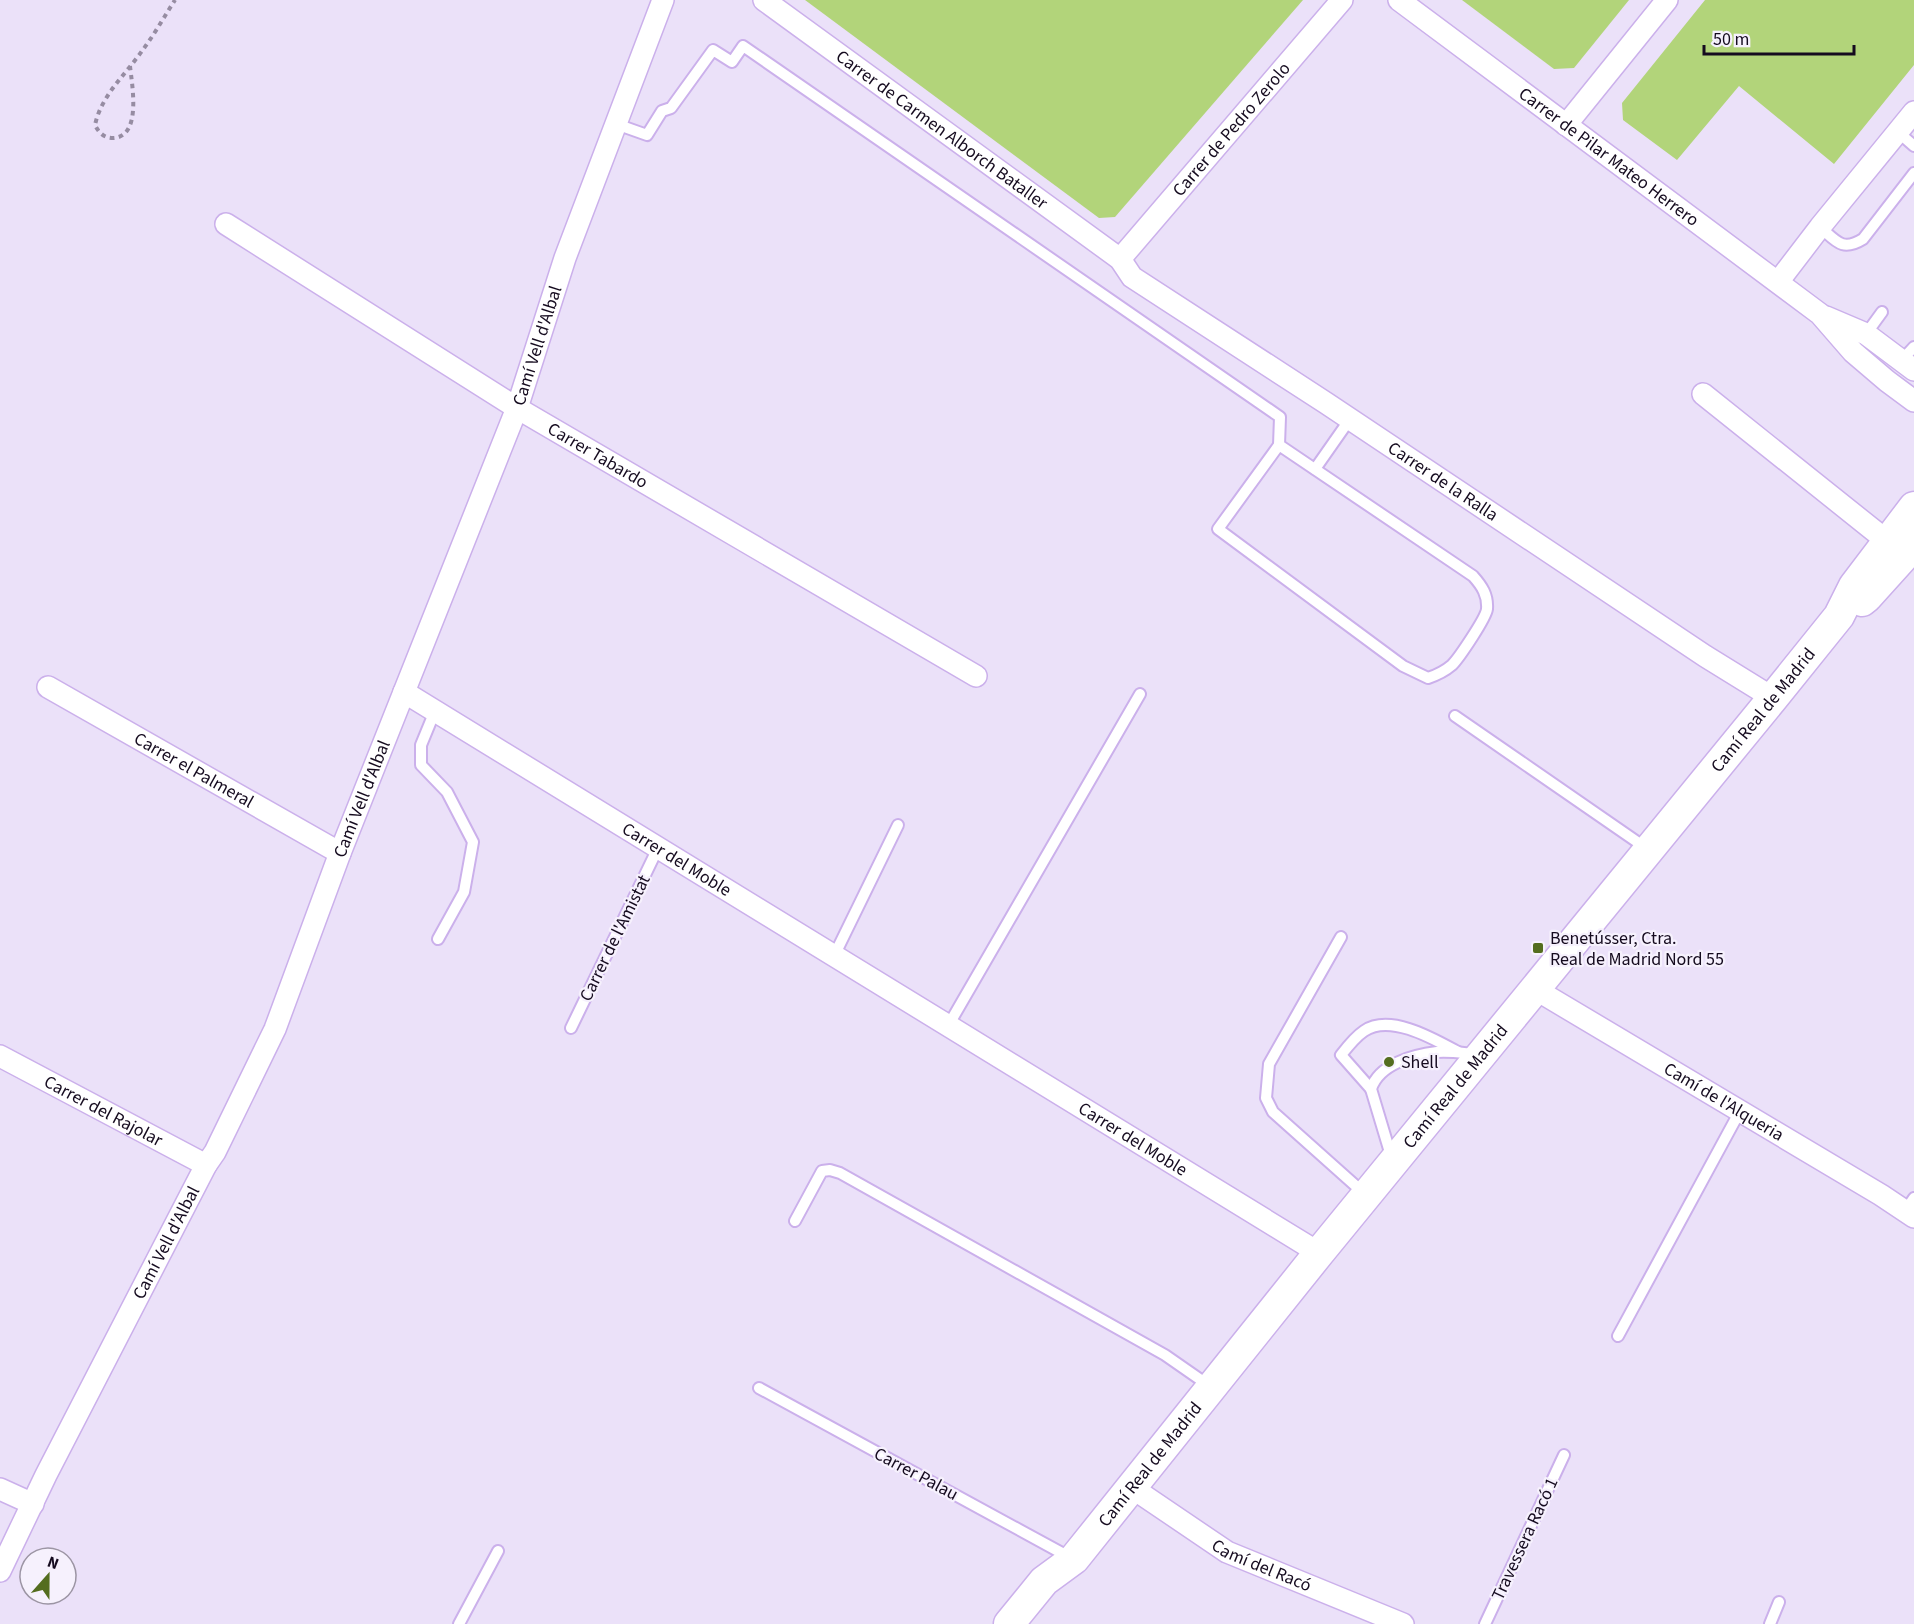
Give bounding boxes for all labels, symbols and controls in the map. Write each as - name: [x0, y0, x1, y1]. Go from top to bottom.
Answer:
- scale bar: [1704, 18, 1854, 56]
- text: 50 m: [1713, 27, 1749, 52]
- street label: Carrer de Carmen Alborch Bataller: [831, 44, 1054, 215]
- street label: Carrer de Pedro Zerolo: [1167, 57, 1296, 202]
- street label: Carrer de Pilar Mateo Herrero: [1514, 81, 1704, 232]
- street label: Camí Vell d'Albal: [506, 283, 568, 409]
- street label: Carrer Tabardo: [543, 416, 653, 494]
- street label: Carrer de la Ralla: [1383, 435, 1503, 527]
- street label: Camí Real de Madrid: [1705, 642, 1821, 778]
- street label: Carrer el Palmeral: [130, 726, 259, 814]
- street label: Camí Vell d'Albal: [327, 736, 396, 861]
- street label: Carrer del Moble: [617, 816, 736, 902]
- street label: Carrer de l'Amistat: [574, 871, 656, 1005]
- place label: Benetússer, Ctra. Real de Madrid Nord 55: [1550, 926, 1724, 972]
- marker: Benetússer, Ctra. Real de Madrid Nord 55: [1531, 941, 1545, 955]
- street label: Camí Real de Madrid: [1397, 1019, 1514, 1154]
- place label: Shell: [1401, 1050, 1439, 1075]
- marker: Shell: [1382, 1055, 1396, 1069]
- street label: Camí de l'Alqueria: [1659, 1056, 1789, 1147]
- street label: Carrer del Rajolar: [40, 1069, 168, 1153]
- street label: Carrer del Moble: [1074, 1096, 1192, 1182]
- street label: Camí Vell d'Albal: [126, 1182, 206, 1304]
- street label: Camí Real de Madrid: [1092, 1396, 1208, 1532]
- street label: Carrer Palau: [869, 1441, 963, 1507]
- street label: Travessera Racó 1: [1486, 1474, 1564, 1604]
- street label: Camí del Racó: [1207, 1533, 1315, 1598]
- north arrow: [18, 1546, 78, 1606]
- text: N: [44, 1551, 62, 1575]

